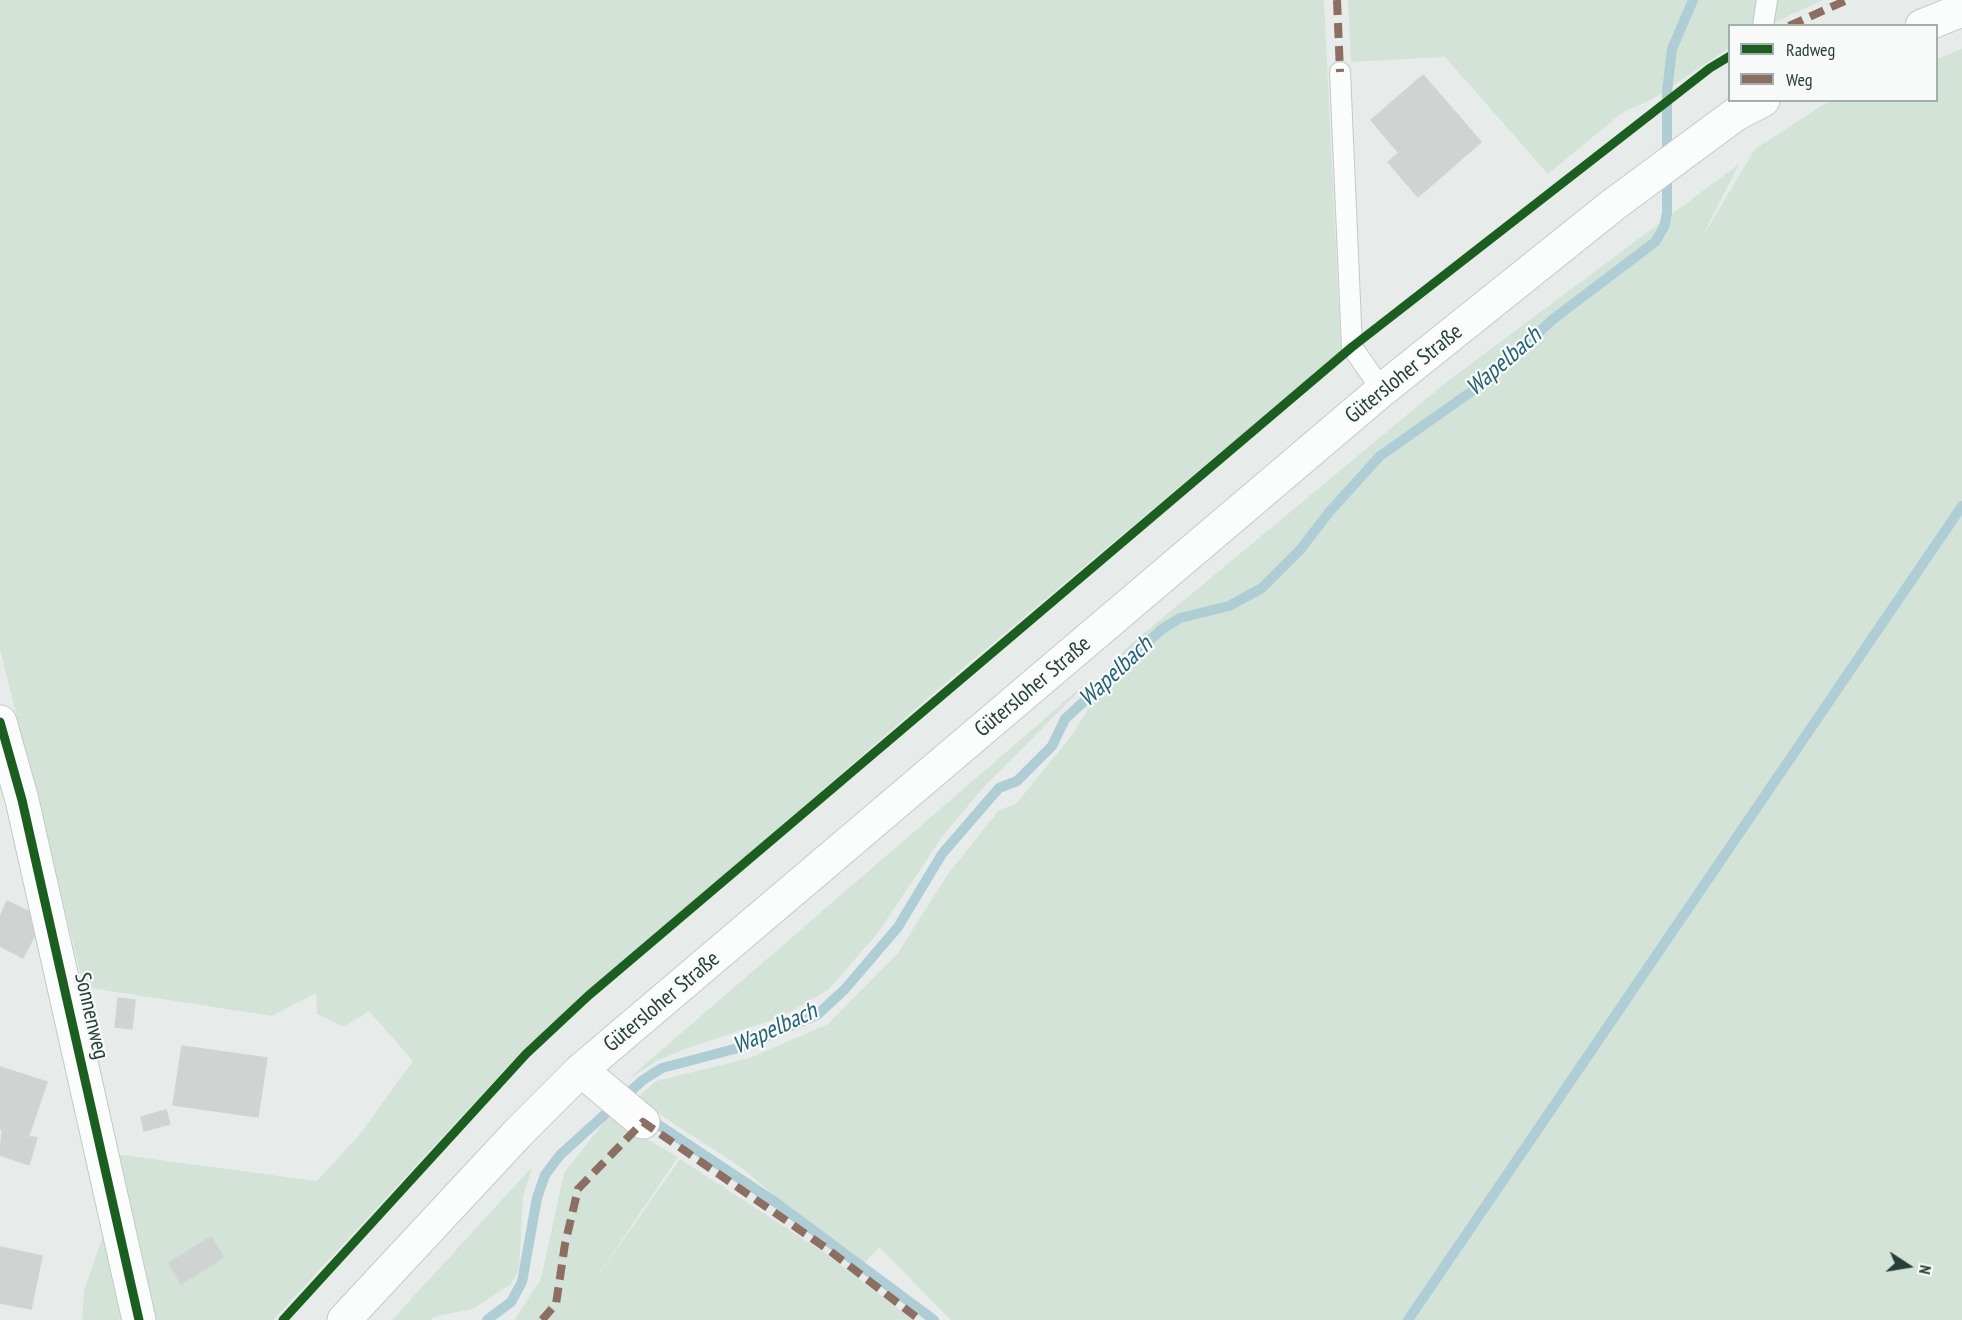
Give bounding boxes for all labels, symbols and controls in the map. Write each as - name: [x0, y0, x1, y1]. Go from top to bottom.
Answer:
- legend: [1728, 24, 1938, 102]
- text: Radweg: [1786, 38, 1835, 61]
- text: Weg: [1786, 68, 1813, 91]
- street label: Gütersloher Straße: [1340, 319, 1468, 429]
- water label: Wapelbach: [1461, 322, 1547, 402]
- street label: Gütersloher Straße: [970, 631, 1096, 743]
- water label: Wapelbach: [1073, 631, 1159, 713]
- street label: Gütersloher Straße: [599, 946, 725, 1058]
- street label: Sonnenweg: [68, 970, 114, 1062]
- water label: Wapelbach: [728, 997, 822, 1061]
- north arrow: [1878, 1236, 1938, 1296]
- text: N: [1915, 1263, 1936, 1276]

